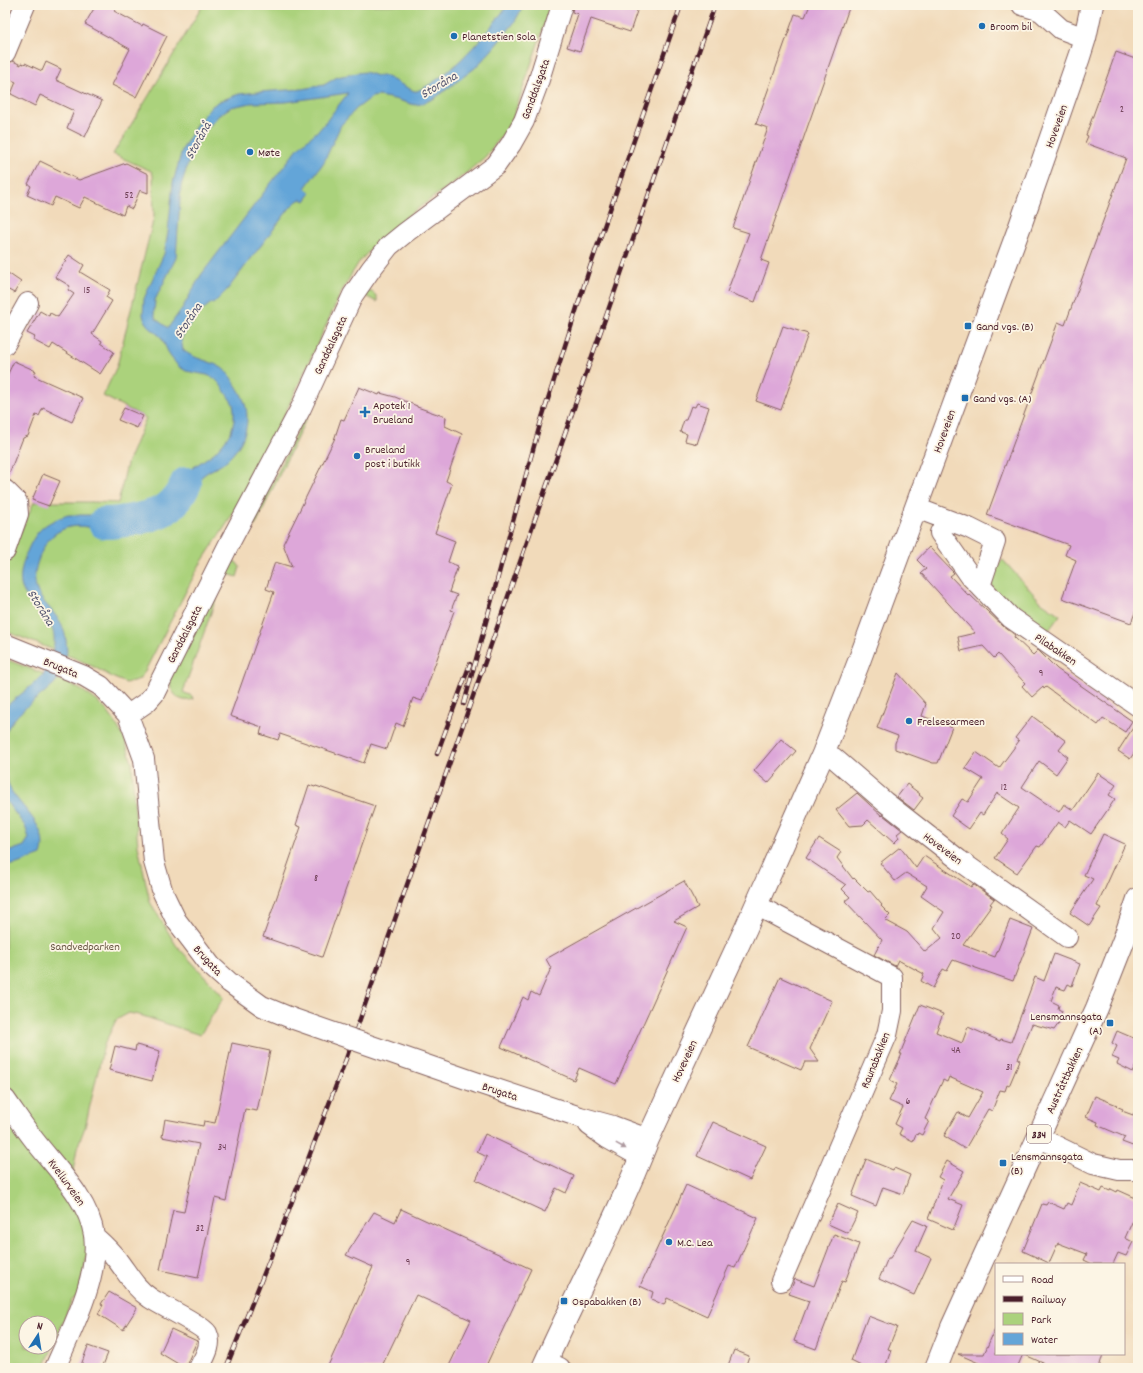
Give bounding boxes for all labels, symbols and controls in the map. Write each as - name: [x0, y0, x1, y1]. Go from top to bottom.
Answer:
- place label: Broom bil: [990, 19, 1032, 36]
- marker: Broom bil: [977, 21, 987, 31]
- place label: Planetstien Sola: [462, 29, 536, 46]
- marker: Planetstien Sola: [449, 31, 459, 41]
- street label: Ganddalsgata: [518, 57, 555, 122]
- water label: Storåna: [417, 67, 462, 105]
- street label: Hoveveien: [1042, 102, 1073, 151]
- house number: 2: [1120, 103, 1124, 117]
- water label: Storånå: [181, 119, 217, 163]
- place label: Møte: [258, 145, 280, 162]
- marker: Møte: [245, 147, 255, 157]
- house number: 52: [125, 189, 134, 203]
- house number: 15: [84, 284, 91, 298]
- water label: Storåna: [170, 299, 209, 343]
- street label: Ganddalsgata: [310, 313, 353, 378]
- place label: Gand vgs. (B): [976, 319, 1033, 336]
- marker: Gand vgs. (B): [963, 321, 973, 331]
- place label: Gand vgs. (A): [973, 391, 1031, 408]
- marker: Gand vgs. (A): [960, 393, 970, 403]
- place label: Apotek 1 Brueland: [373, 398, 413, 429]
- marker: Apotek 1 Brueland: [360, 407, 370, 417]
- street label: Hoveveien: [930, 407, 961, 456]
- place label: Brueland post i butikk: [365, 442, 420, 473]
- marker: Brueland post i butikk: [352, 451, 362, 461]
- water label: Storåna: [21, 586, 59, 631]
- street label: Ganddalsgata: [163, 602, 207, 667]
- street label: Pilabakken: [1031, 630, 1080, 671]
- street label: Brugata: [40, 654, 81, 683]
- house number: 9: [1039, 667, 1043, 681]
- place label: Frelsesarmeen: [917, 714, 985, 731]
- marker: Frelsesarmeen: [904, 716, 914, 726]
- house number: 12: [1001, 781, 1007, 795]
- street label: Hoveveien: [919, 829, 966, 870]
- house number: 8: [314, 872, 318, 886]
- house number: 20: [951, 930, 961, 944]
- park label: Sandvedparken: [50, 939, 120, 956]
- street label: Brugata: [188, 942, 226, 980]
- place label: Lensmannsgata (A): [1030, 1009, 1102, 1040]
- marker: Lensmannsgata (A): [1105, 1018, 1115, 1028]
- street label: Raunabakken: [857, 1029, 896, 1091]
- street label: Hoveveien: [668, 1037, 703, 1086]
- house number: 4A: [951, 1044, 961, 1058]
- street label: Austråttbakken: [1042, 1044, 1088, 1117]
- house number: 31: [1006, 1061, 1012, 1075]
- street label: Brugata: [480, 1079, 520, 1106]
- house number: 6: [906, 1095, 911, 1109]
- road number: 334: [1027, 1125, 1051, 1143]
- house number: 34: [218, 1141, 226, 1155]
- one-way arrow: [615, 1142, 627, 1149]
- place label: Lensmannsgata (B): [1011, 1149, 1083, 1180]
- street label: Kvellurveien: [43, 1156, 89, 1210]
- marker: Lensmannsgata (B): [998, 1158, 1008, 1168]
- house number: 32: [196, 1222, 204, 1236]
- place label: M.C. Lea: [677, 1235, 713, 1252]
- marker: M.C. Lea: [664, 1237, 674, 1247]
- house number: 9: [406, 1256, 410, 1270]
- legend: [995, 1263, 1125, 1355]
- text: Road: [1031, 1272, 1053, 1289]
- text: Railway: [1031, 1292, 1067, 1309]
- place label: Ospabakken (B): [572, 1294, 641, 1311]
- marker: Ospabakken (B): [559, 1296, 569, 1306]
- text: Park: [1031, 1312, 1052, 1329]
- north arrow: [18, 1315, 58, 1355]
- text: N: [35, 1319, 45, 1336]
- text: Water: [1031, 1332, 1058, 1349]

